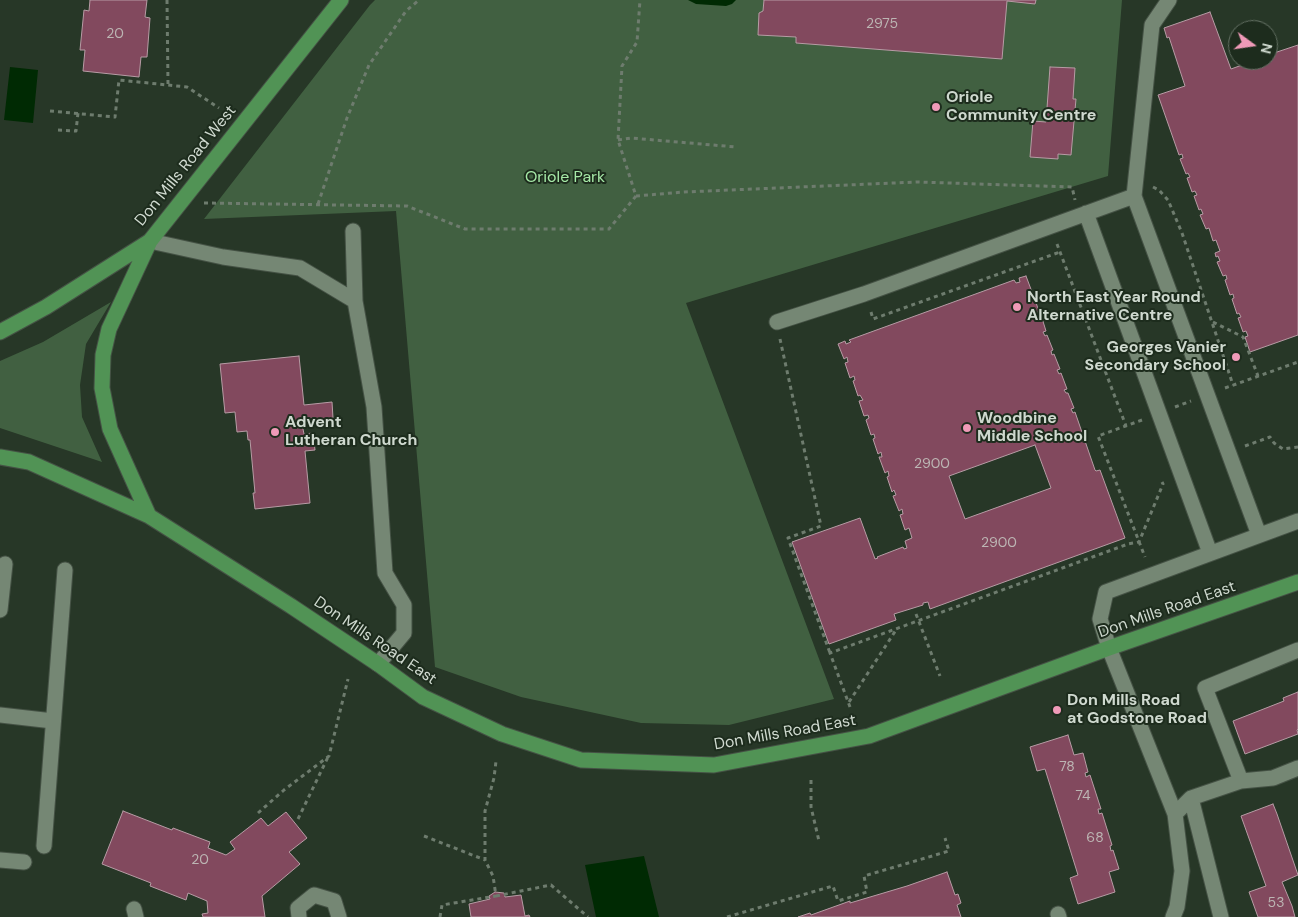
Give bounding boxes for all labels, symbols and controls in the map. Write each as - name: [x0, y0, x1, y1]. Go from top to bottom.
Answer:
- house number: 2975: [866, 16, 898, 32]
- north arrow: [1228, 20, 1278, 70]
- house number: 20: [106, 26, 124, 42]
- text: N: [1257, 41, 1277, 56]
- place label: Oriole Community Centre: [946, 88, 1096, 126]
- marker: Oriole Community Centre: [930, 101, 942, 113]
- street label: Don Mills Road West: [131, 102, 241, 230]
- park label: Oriole Park: [525, 168, 605, 188]
- place label: North East Year Round Alternative Centre: [1027, 288, 1201, 326]
- marker: North East Year Round Alternative Centre: [1011, 301, 1023, 313]
- place label: Georges Vanier Secondary School: [1084, 338, 1226, 376]
- marker: Georges Vanier Secondary School: [1230, 351, 1242, 363]
- place label: Woodbine Middle School: [977, 409, 1087, 447]
- place label: Advent Lutheran Church: [285, 413, 417, 451]
- marker: Woodbine Middle School: [961, 422, 973, 434]
- marker: Advent Lutheran Church: [269, 426, 281, 438]
- house number: 2900: [914, 456, 950, 472]
- house number: 2900: [981, 535, 1017, 551]
- street label: Don Mills Road East: [1096, 578, 1238, 642]
- street label: Don Mills Road East: [310, 593, 440, 689]
- place label: Don Mills Road at Godstone Road: [1067, 691, 1207, 729]
- marker: Don Mills Road at Godstone Road: [1051, 704, 1063, 716]
- street label: Don Mills Road East: [712, 711, 858, 755]
- house number: 78: [1059, 759, 1075, 775]
- house number: 74: [1075, 788, 1091, 804]
- house number: 68: [1086, 830, 1104, 846]
- house number: 20: [191, 852, 209, 868]
- house number: 53: [1268, 895, 1284, 911]

